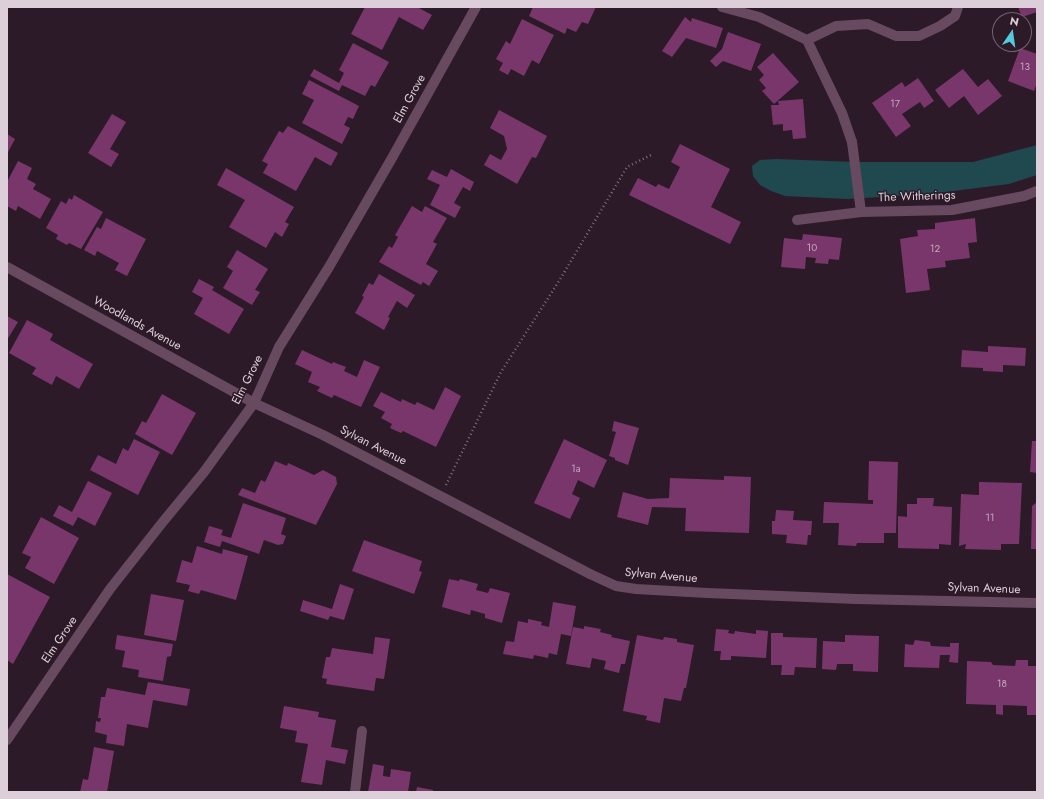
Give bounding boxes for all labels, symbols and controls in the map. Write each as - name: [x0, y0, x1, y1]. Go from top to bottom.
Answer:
- north arrow: [992, 12, 1032, 52]
- text: N: [1008, 13, 1021, 30]
- house number: 13: [1020, 62, 1030, 74]
- street label: Elm Grove: [391, 72, 429, 126]
- house number: 17: [890, 99, 900, 111]
- street label: The Witherings: [878, 188, 956, 206]
- house number: 10: [807, 243, 817, 255]
- house number: 12: [930, 244, 940, 256]
- street label: Woodlands Avenue: [90, 294, 184, 354]
- street label: Elm Grove: [230, 353, 266, 407]
- street label: Sylvan Avenue: [337, 423, 409, 469]
- house number: 1a: [571, 464, 581, 476]
- house number: 11: [986, 513, 994, 525]
- street label: Sylvan Avenue: [624, 566, 698, 586]
- street label: Sylvan Avenue: [947, 581, 1021, 597]
- street label: Elm Grove: [39, 614, 81, 666]
- house number: 18: [997, 679, 1007, 691]

